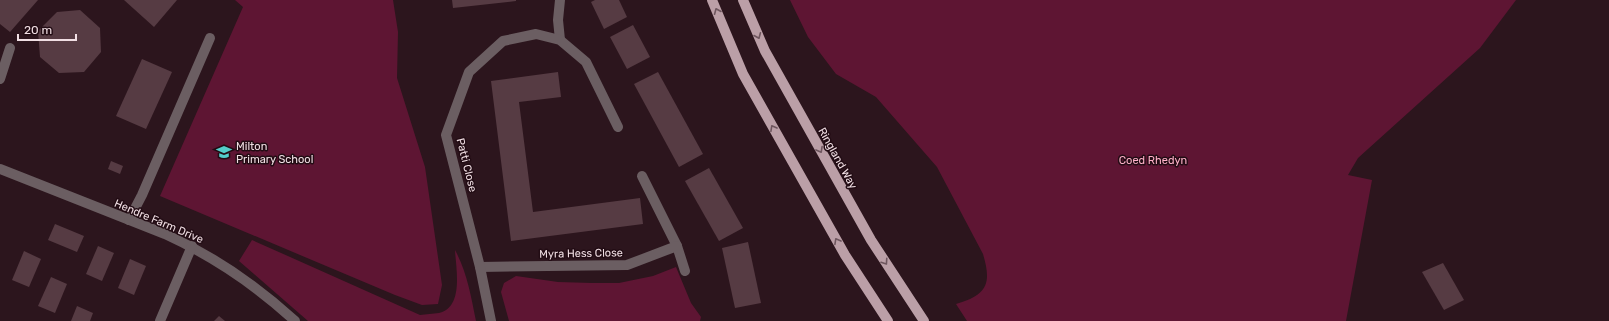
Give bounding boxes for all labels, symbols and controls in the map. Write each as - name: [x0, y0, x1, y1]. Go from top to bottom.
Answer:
- one-way arrow: [713, 8, 721, 15]
- scale bar: [18, 16, 76, 42]
- text: 20 m: [24, 23, 52, 37]
- one-way arrow: [753, 31, 761, 39]
- one-way arrow: [771, 125, 778, 132]
- street label: Ringland Way: [815, 125, 860, 191]
- street label: Patti Close: [454, 137, 479, 193]
- place label: Milton Primary School: [236, 140, 313, 166]
- school or university icon: Milton Primary School: [215, 143, 233, 161]
- one-way arrow: [816, 146, 823, 153]
- park label: Coed Rhedyn: [1119, 154, 1187, 167]
- street label: Hendre Farm Drive: [112, 197, 205, 246]
- one-way arrow: [834, 238, 842, 245]
- street label: Myra Hess Close: [539, 246, 623, 261]
- one-way arrow: [880, 258, 887, 265]

